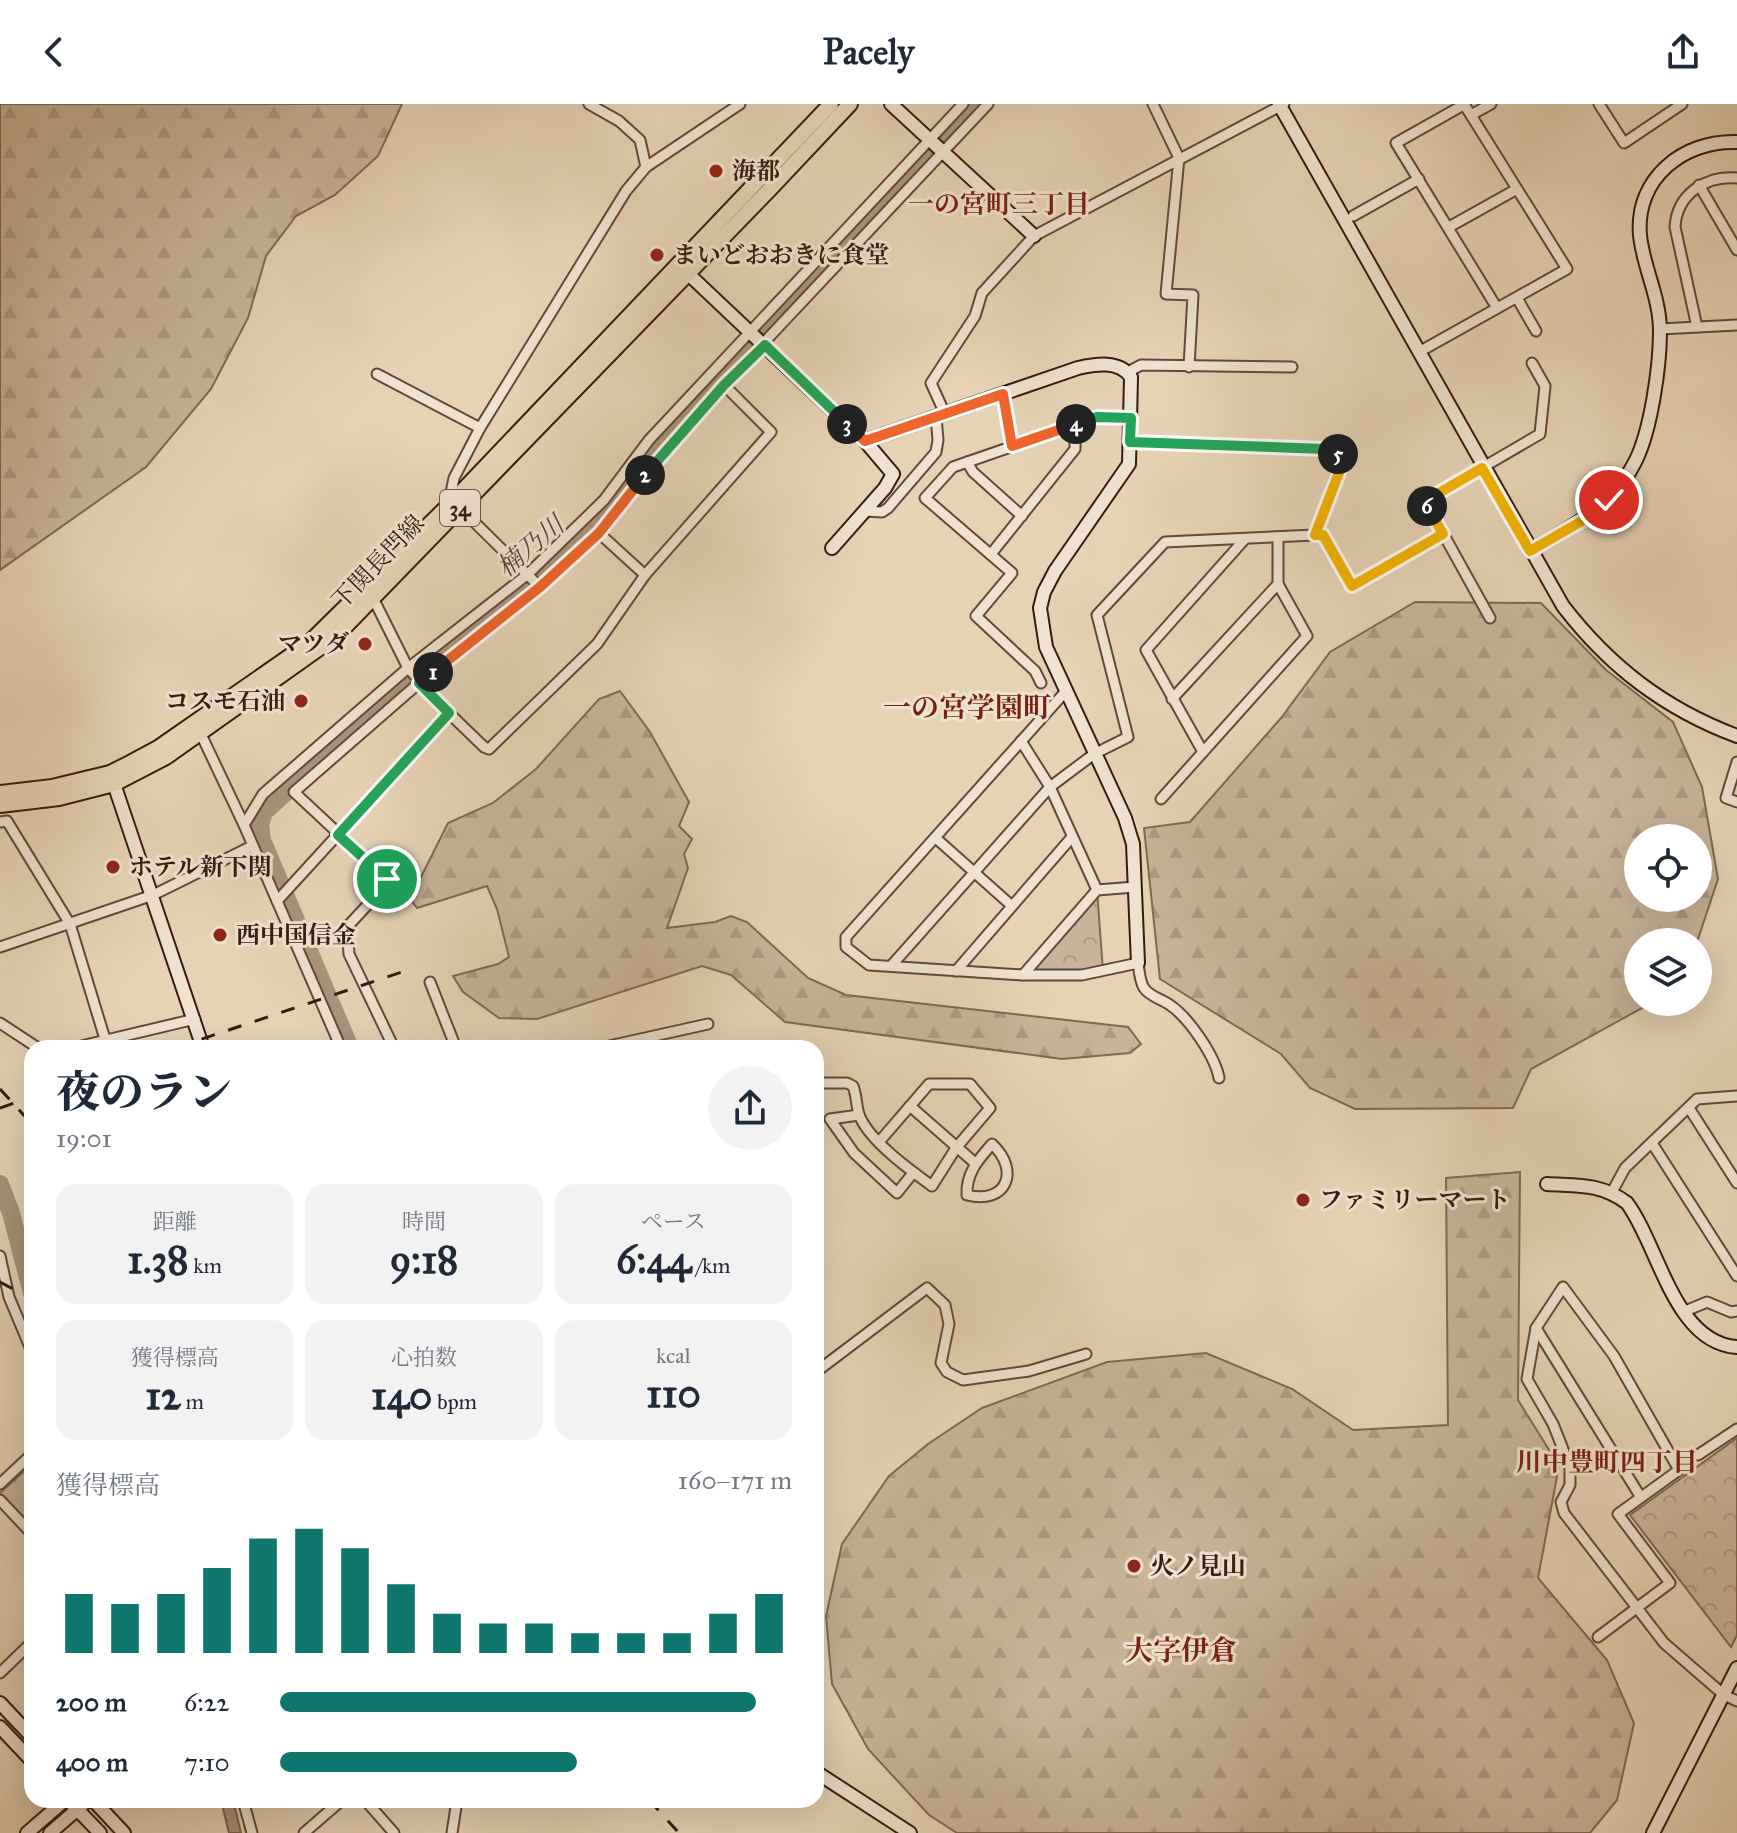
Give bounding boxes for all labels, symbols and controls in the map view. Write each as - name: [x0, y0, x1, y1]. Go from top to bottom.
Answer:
- icon: back: [32, 30, 76, 74]
- text: Pacely: [823, 30, 914, 74]
- icon: share: [1661, 30, 1705, 74]
- place label: 海都: [732, 156, 780, 186]
- marker: 海都: [707, 162, 725, 180]
- district label: 一の宮町三丁目: [908, 188, 1090, 220]
- place label: まいどおおきに食堂: [673, 240, 889, 270]
- marker: まいどおおきに食堂: [648, 246, 666, 264]
- pin: 3: [827, 404, 867, 444]
- pin: 4: [1056, 404, 1096, 444]
- text: 3: [843, 410, 851, 437]
- text: 4: [1070, 410, 1082, 437]
- pin: 5: [1318, 434, 1358, 474]
- text: 5: [1333, 440, 1343, 467]
- pin: 2: [625, 455, 665, 495]
- text: 2: [640, 461, 650, 488]
- pin: [1575, 466, 1643, 534]
- icon: check: [1587, 478, 1631, 522]
- pin: 6: [1407, 486, 1447, 526]
- road number: 34: [440, 490, 480, 526]
- text: 6: [1421, 492, 1433, 519]
- water label: 楠乃川: [490, 507, 572, 583]
- street label: 下関長門線: [326, 508, 430, 616]
- place label: マツダ: [278, 629, 349, 659]
- marker: マツダ: [356, 635, 374, 653]
- pin: 1: [413, 652, 453, 692]
- text: 1: [429, 658, 437, 685]
- place label: コスモ石油: [165, 686, 285, 716]
- district label: 一の宮学園町: [883, 690, 1051, 725]
- marker: コスモ石油: [292, 692, 310, 710]
- map controls: [1624, 824, 1712, 1016]
- button: locate: [1624, 824, 1712, 912]
- pin: [353, 845, 421, 913]
- place label: ホテル新下関: [129, 852, 272, 882]
- icon: arrive: [365, 857, 409, 901]
- marker: ホテル新下関: [104, 858, 122, 876]
- place label: 西中国信金: [236, 920, 356, 950]
- marker: 西中国信金: [211, 926, 229, 944]
- button: layers: [1624, 928, 1712, 1016]
- text: 夜のラン: [56, 1065, 232, 1119]
- button: share: [708, 1066, 792, 1150]
- text: 19:01: [56, 1122, 112, 1154]
- place label: ファミリーマート: [1319, 1185, 1511, 1215]
- marker: ファミリーマート: [1294, 1191, 1312, 1209]
- text: 距離: [153, 1208, 197, 1235]
- text: 時間: [402, 1208, 446, 1235]
- text: ペース: [641, 1208, 706, 1235]
- text: 1.38: [127, 1235, 189, 1284]
- text: 9:18: [390, 1235, 458, 1284]
- text: 6:44: [616, 1235, 691, 1284]
- text: km: [189, 1252, 222, 1279]
- text: /km: [691, 1252, 731, 1279]
- text: kcal: [656, 1342, 691, 1369]
- text: 獲得標高: [131, 1344, 219, 1371]
- text: 心拍数: [391, 1344, 457, 1371]
- text: 110: [646, 1369, 701, 1418]
- text: 12: [145, 1371, 181, 1420]
- text: 140: [371, 1371, 432, 1420]
- text: m: [181, 1388, 204, 1415]
- text: bpm: [432, 1388, 477, 1415]
- district label: 川中豊町四丁目: [1516, 1446, 1698, 1478]
- text: 160–171 m: [678, 1464, 792, 1496]
- text: 獲得標高: [56, 1469, 160, 1501]
- place label: 火ノ見山: [1150, 1551, 1246, 1581]
- marker: 火ノ見山: [1125, 1557, 1143, 1575]
- district label: 大字伊倉: [1125, 1633, 1237, 1668]
- text: 200 m: [56, 1686, 127, 1718]
- text: 6:22: [184, 1686, 229, 1718]
- text: 400 m: [56, 1746, 128, 1778]
- text: 7:10: [184, 1746, 230, 1778]

